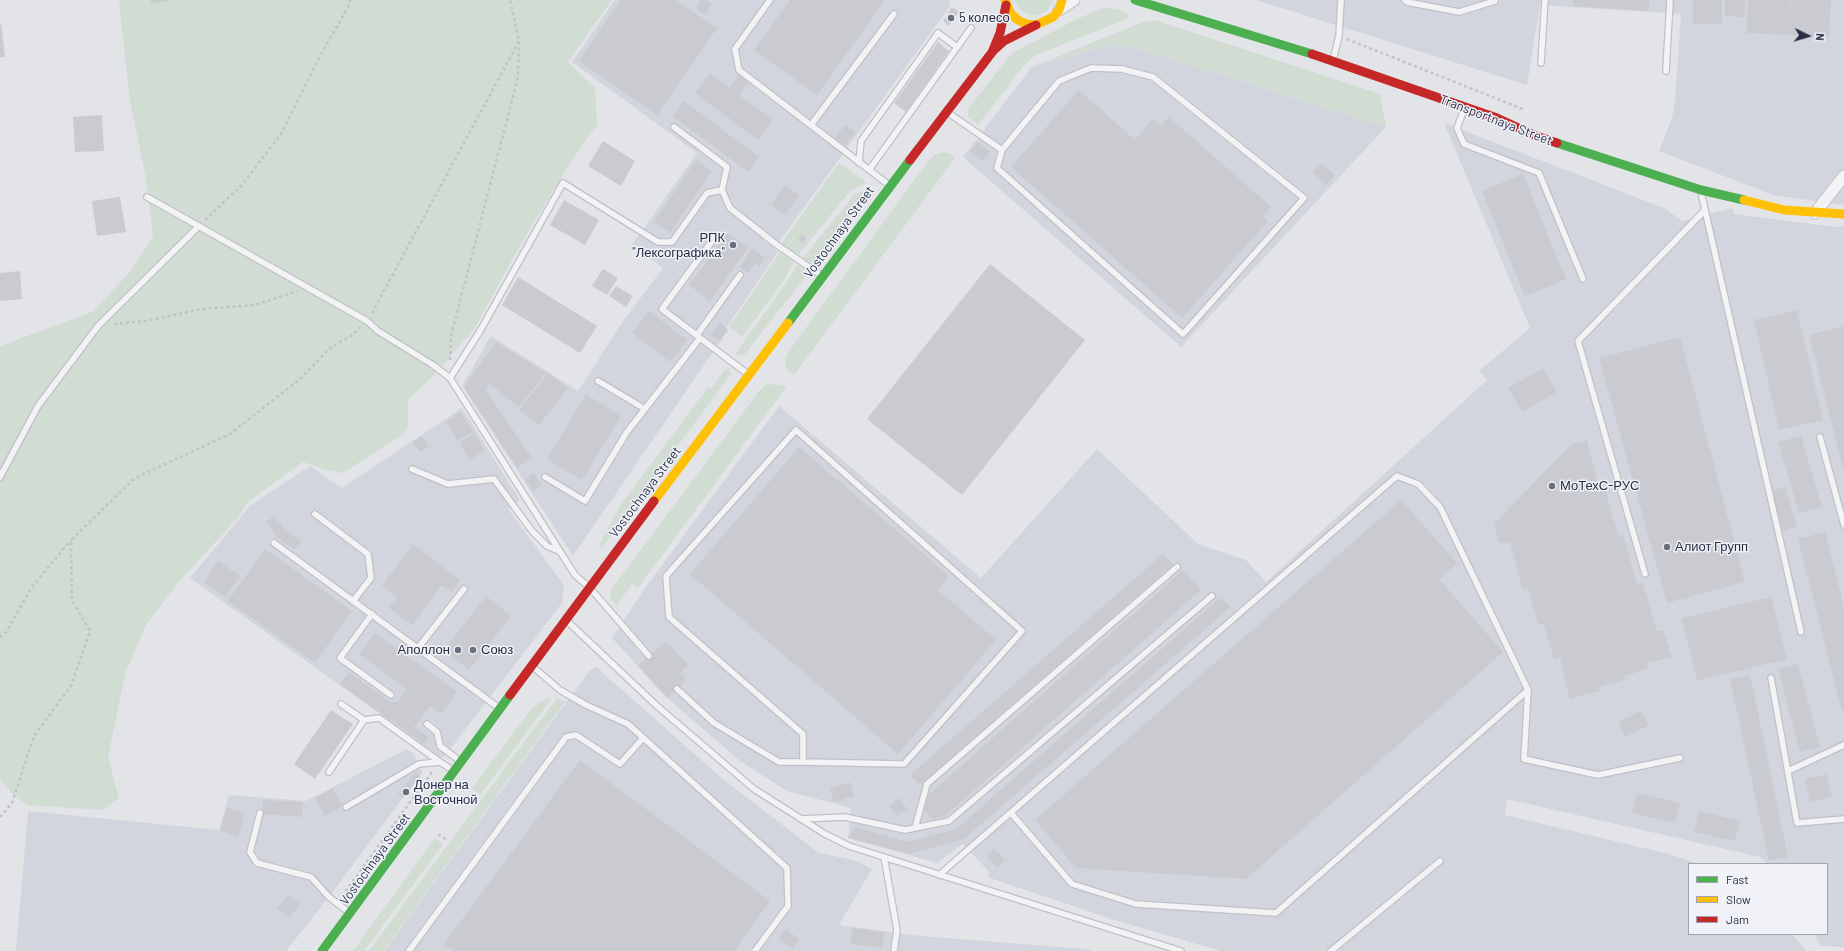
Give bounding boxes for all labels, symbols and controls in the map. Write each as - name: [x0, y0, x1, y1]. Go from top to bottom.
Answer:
- place label: 5 колесо: [959, 10, 1010, 26]
- marker: 5 колесо: [946, 13, 956, 23]
- north arrow: [1788, 16, 1828, 56]
- text: N: [1814, 33, 1827, 41]
- street label: Transportnaya Street: [1438, 91, 1554, 149]
- street label: Vostochnaya Street: [800, 183, 878, 281]
- place label: РПК "Лексографика": [632, 230, 725, 261]
- marker: РПК "Лексографика": [728, 240, 738, 250]
- street label: Vostochnaya Street: [606, 443, 684, 541]
- place label: МоТехС-РУС: [1560, 478, 1639, 494]
- marker: МоТехС-РУС: [1547, 481, 1557, 491]
- place label: Алиот Групп: [1675, 539, 1748, 555]
- marker: Алиот Групп: [1662, 542, 1672, 552]
- place label: Аполлон: [398, 642, 450, 658]
- place label: Союз: [481, 642, 513, 658]
- marker: Аполлон: [453, 645, 463, 655]
- marker: Союз: [468, 645, 478, 655]
- place label: Донер на Восточной: [414, 777, 478, 808]
- marker: Донер на Восточной: [401, 787, 411, 797]
- street label: Vostochnaya Street: [336, 810, 414, 908]
- legend: [1688, 863, 1828, 935]
- text: Fast: [1726, 872, 1749, 886]
- text: Slow: [1726, 892, 1751, 906]
- text: Jam: [1726, 912, 1749, 926]

